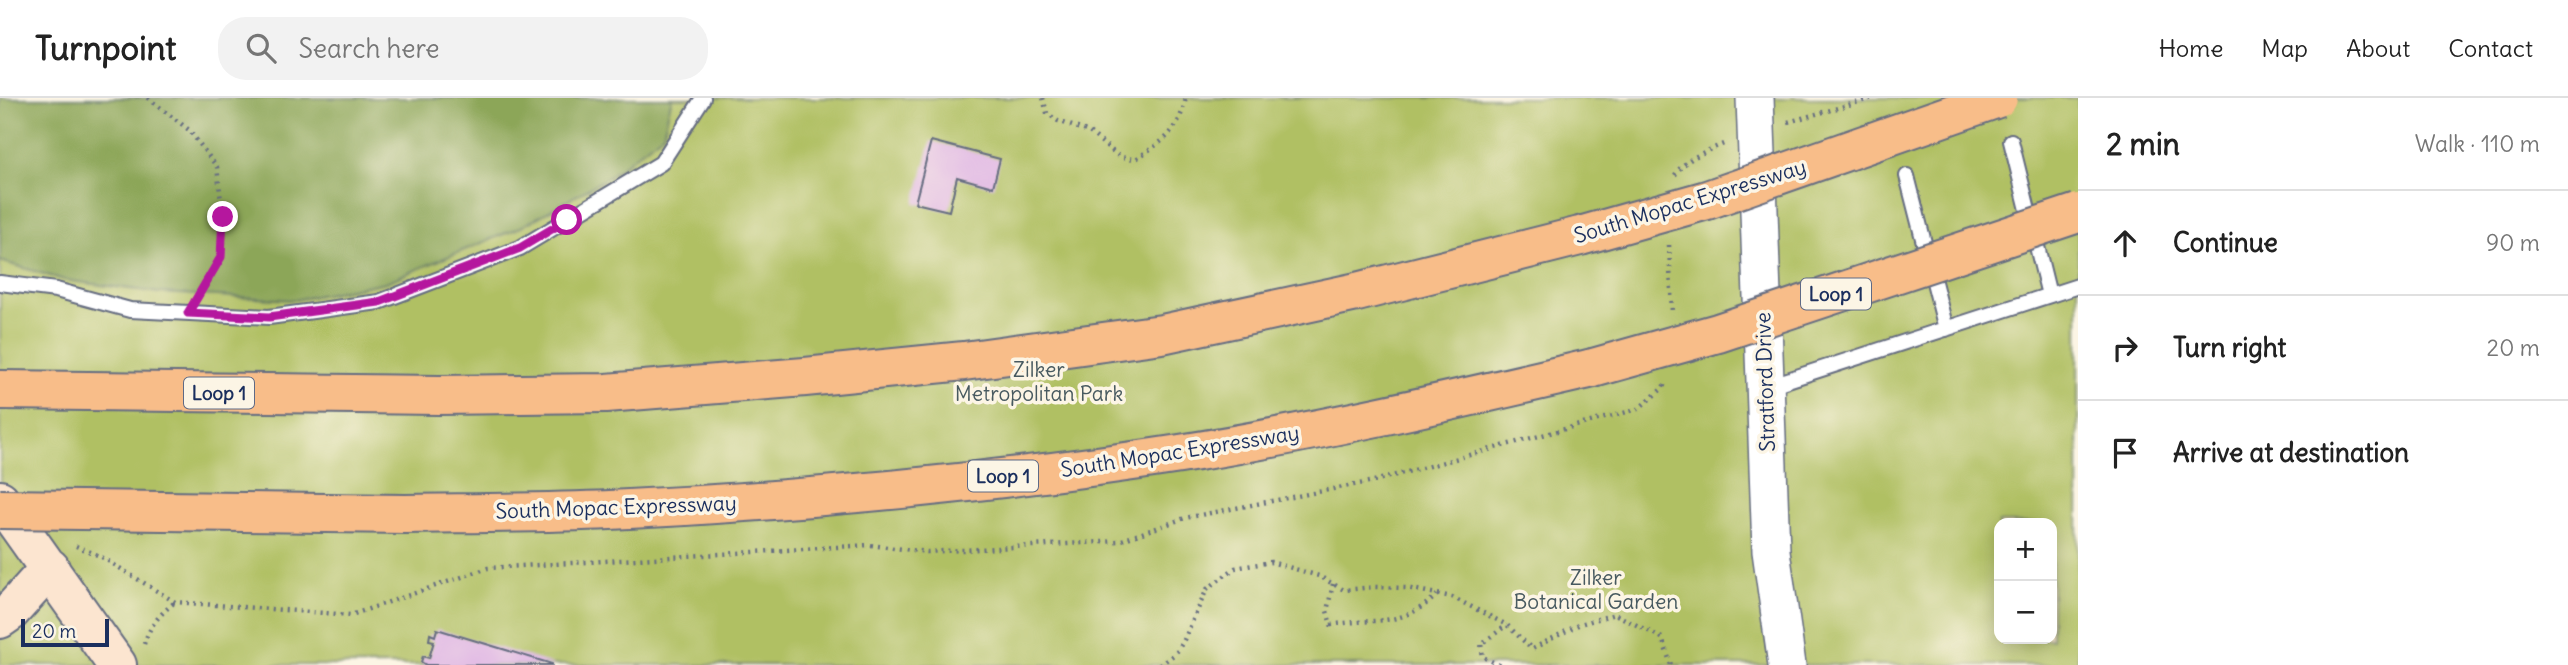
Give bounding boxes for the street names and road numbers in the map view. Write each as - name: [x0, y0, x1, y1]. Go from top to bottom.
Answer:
- street label: South Mopac Expressway: [1571, 153, 1809, 249]
- road number: Loop 1: [1801, 278, 1871, 310]
- street label: Stratford Drive: [1749, 312, 1781, 452]
- road number: Loop 1: [184, 378, 254, 408]
- street label: South Mopac Expressway: [1059, 419, 1301, 483]
- road number: Loop 1: [968, 460, 1038, 492]
- street label: South Mopac Expressway: [495, 489, 737, 525]

